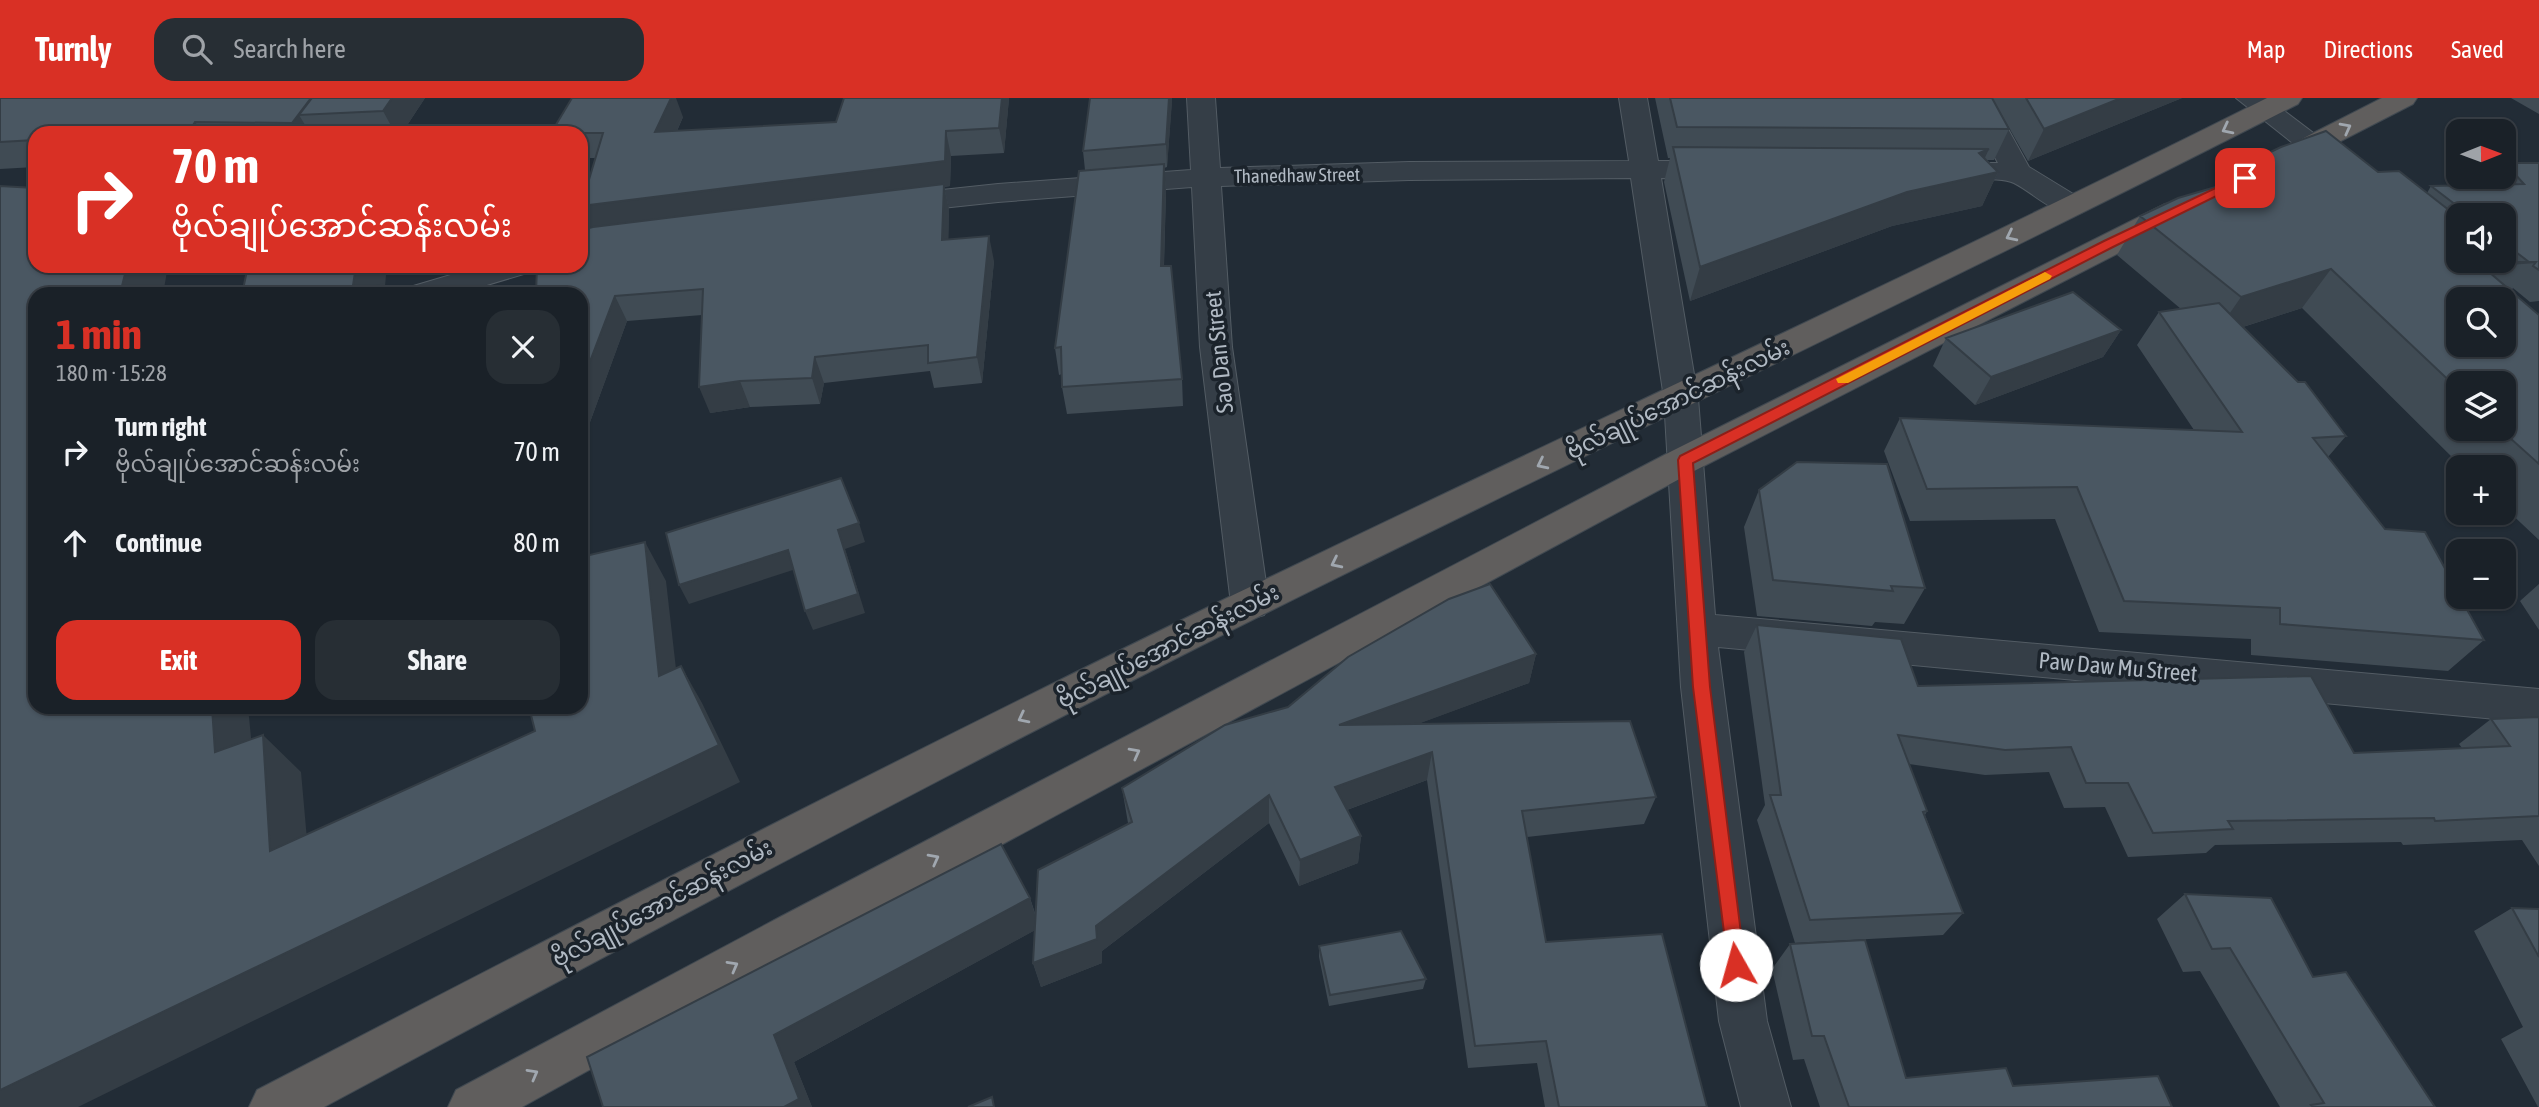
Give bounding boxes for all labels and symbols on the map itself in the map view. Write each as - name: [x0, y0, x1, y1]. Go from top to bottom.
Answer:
- north arrow: [2446, 119, 2516, 189]
- one-way arrow: [2222, 120, 2234, 134]
- one-way arrow: [2339, 122, 2351, 136]
- pin: [2215, 148, 2275, 208]
- street label: Thanedhaw Street: [1234, 163, 1360, 187]
- one-way arrow: [2006, 228, 2018, 242]
- street label: Sao Dan Street: [1200, 290, 1238, 414]
- street label: ဗိုလ်ချုပ်အောင်ဆန်းလမ်း: [1561, 331, 1796, 470]
- one-way arrow: [1537, 456, 1549, 470]
- one-way arrow: [1331, 554, 1344, 568]
- street label: ဗိုလ်ချုပ်အောင်ဆန်းလမ်း: [1052, 576, 1286, 719]
- street label: Paw Daw Mu Street: [2038, 647, 2198, 687]
- one-way arrow: [1018, 710, 1030, 724]
- one-way arrow: [1128, 748, 1141, 761]
- street label: ဗိုလ်ချုပ်အောင်ဆန်းလမ်း: [546, 831, 779, 977]
- one-way arrow: [927, 854, 939, 867]
- position arrow: [1699, 928, 1773, 1002]
- one-way arrow: [726, 961, 738, 974]
- one-way arrow: [526, 1069, 538, 1083]

